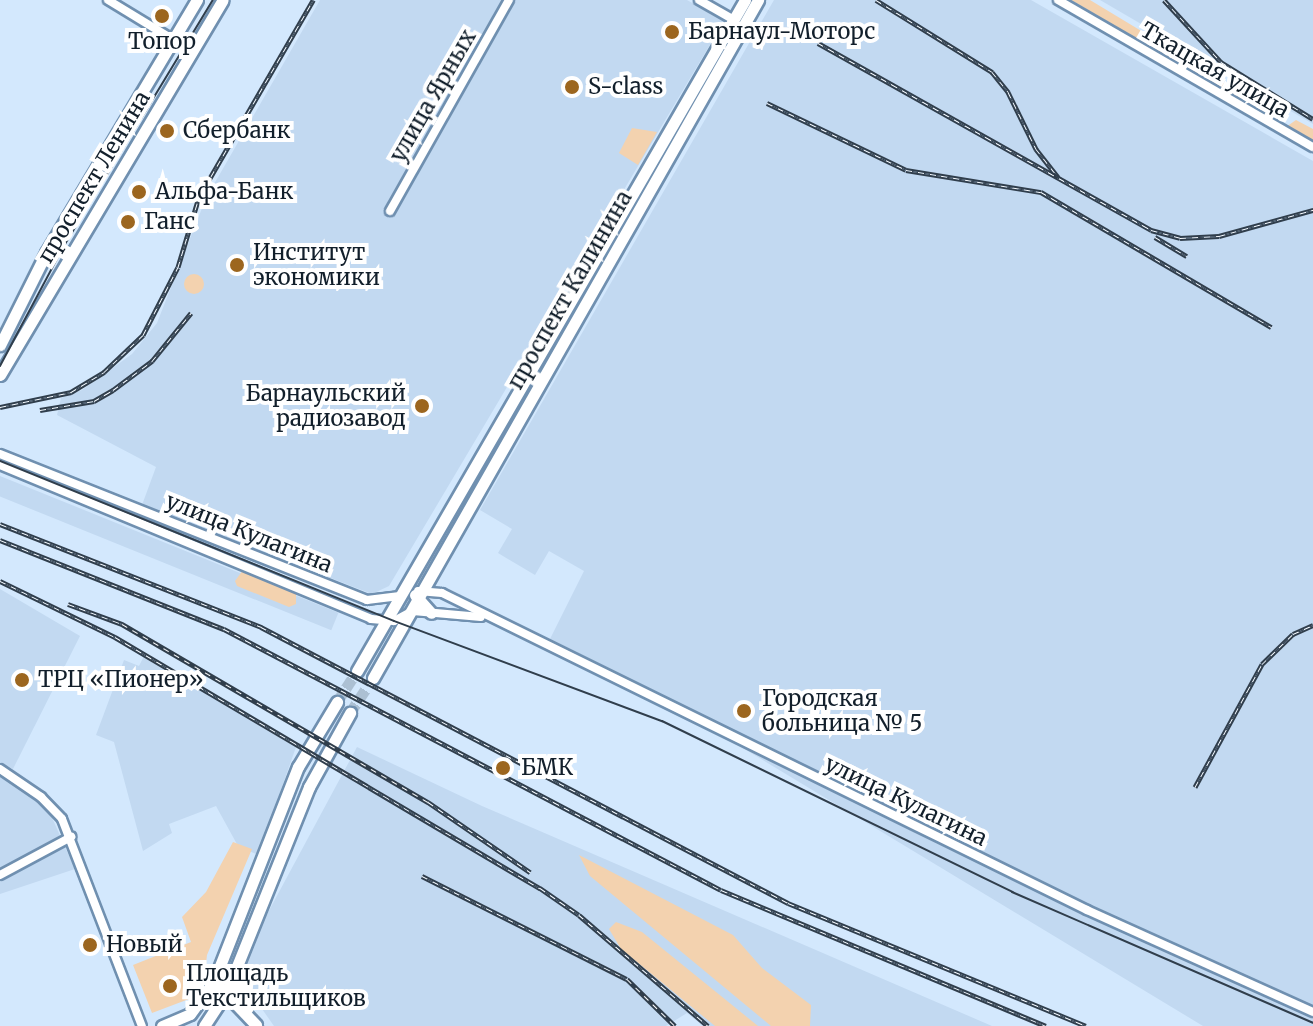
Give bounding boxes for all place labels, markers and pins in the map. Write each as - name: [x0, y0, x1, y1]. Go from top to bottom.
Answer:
- marker: Топор: [153, 7, 171, 25]
- place label: Барнаул-Моторс: [688, 19, 875, 45]
- marker: Барнаул-Моторс: [663, 23, 681, 41]
- place label: Топор: [128, 29, 196, 55]
- place label: S-class: [588, 74, 663, 100]
- marker: S-class: [563, 78, 581, 96]
- place label: Сбербанк: [183, 118, 290, 144]
- marker: Сбербанк: [158, 122, 176, 140]
- place label: Альфа-Банк: [155, 179, 293, 205]
- marker: Альфа-Банк: [130, 183, 148, 201]
- place label: Ганс: [144, 209, 195, 235]
- marker: Ганс: [119, 213, 137, 231]
- place label: Институт экономики: [253, 239, 380, 290]
- marker: Институт экономики: [228, 256, 246, 274]
- place label: Барнаульский радиозавод: [246, 380, 406, 432]
- marker: Барнаульский радиозавод: [413, 397, 431, 415]
- place label: ТРЦ «Пионер»: [38, 667, 204, 693]
- marker: ТРЦ «Пионер»: [13, 671, 31, 689]
- place label: Городская больница № 5: [762, 685, 922, 736]
- marker: Городская больница № 5: [733, 700, 755, 722]
- place label: БМК: [521, 755, 573, 781]
- marker: БМК: [492, 757, 514, 779]
- place label: Новый: [106, 932, 183, 958]
- marker: Новый: [81, 936, 99, 954]
- place label: Площадь Текстильщиков: [186, 960, 366, 1012]
- marker: Площадь Текстильщиков: [161, 977, 179, 995]

